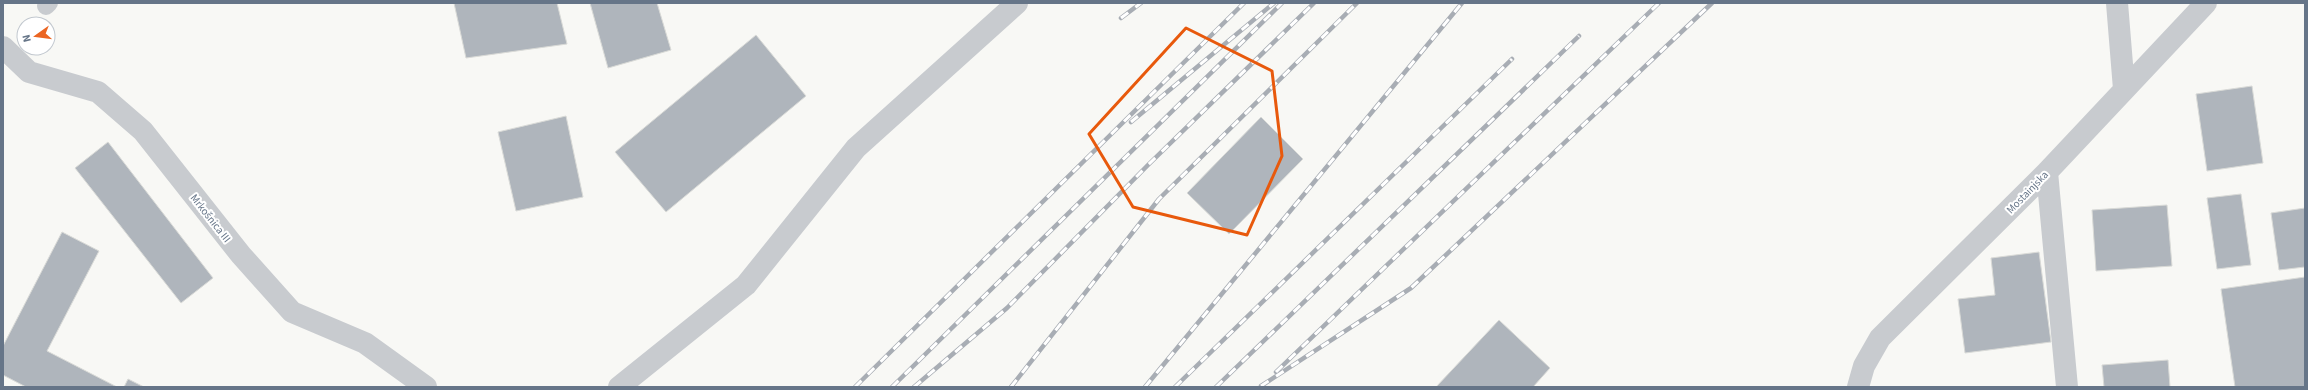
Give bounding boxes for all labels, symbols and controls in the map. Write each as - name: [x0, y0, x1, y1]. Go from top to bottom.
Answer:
- north arrow: [16, 16, 56, 56]
- text: N: [19, 33, 35, 44]
- street label: Mostainjska: [2003, 168, 2052, 217]
- street label: Mrkošnica III: [187, 191, 234, 246]

